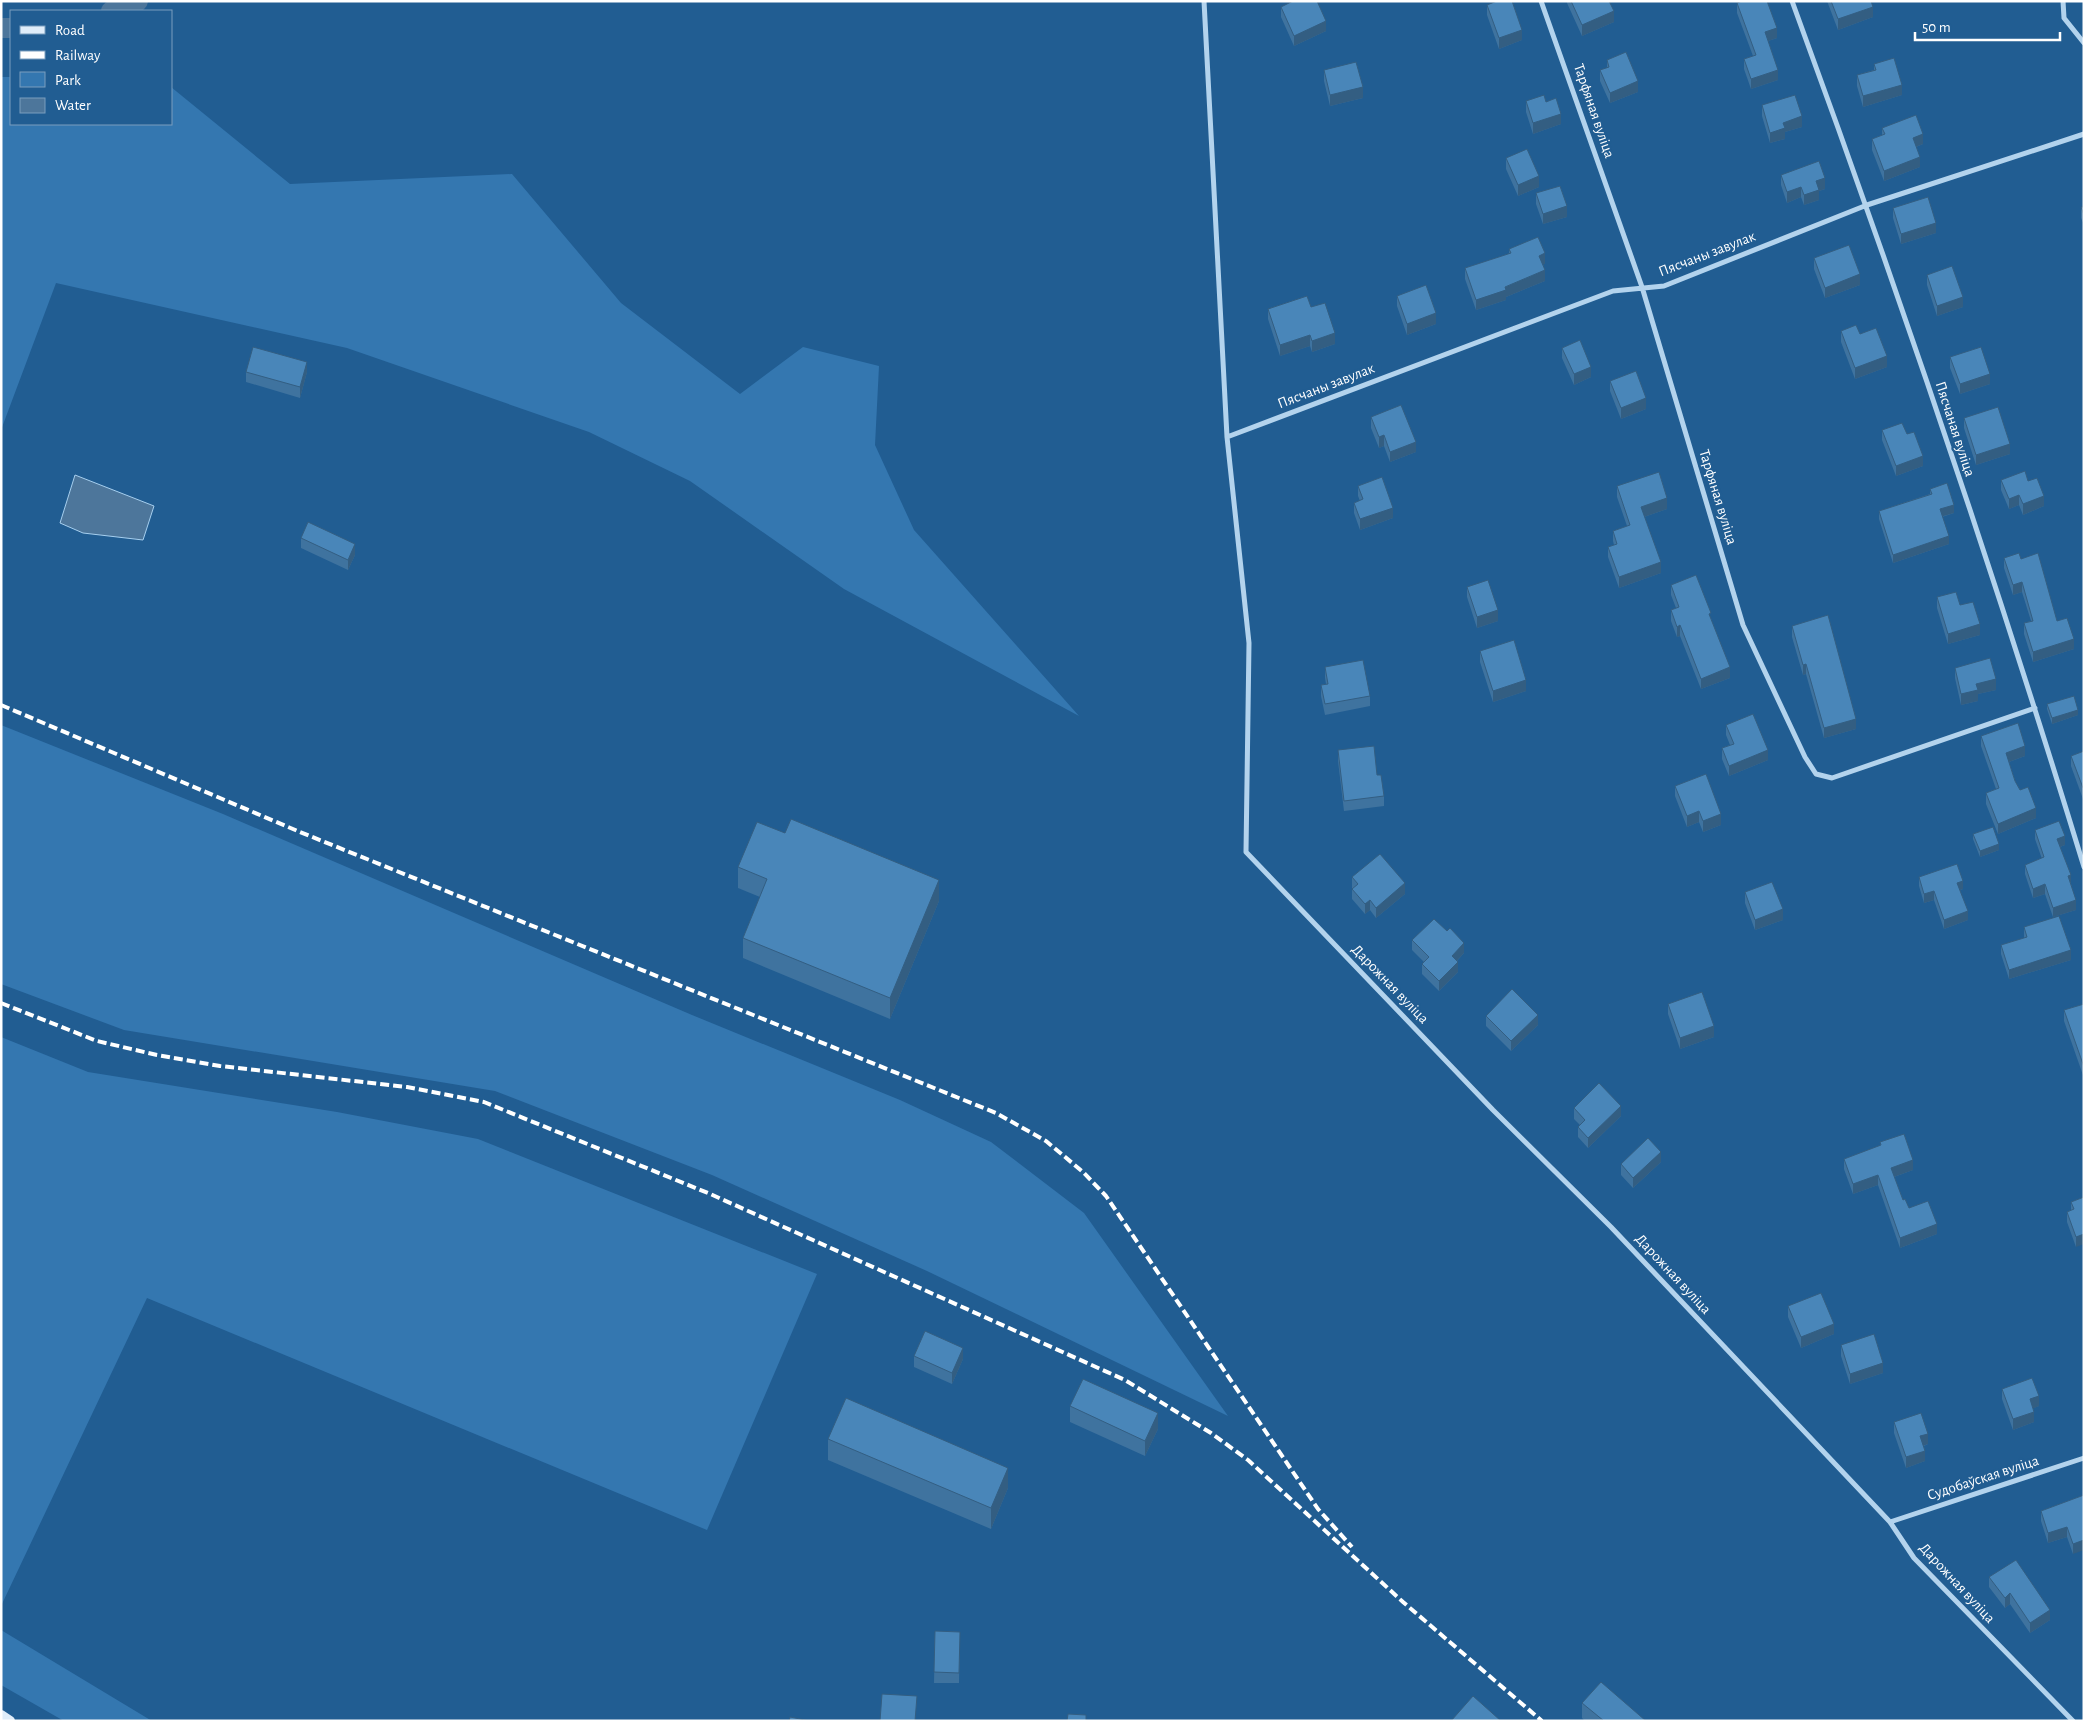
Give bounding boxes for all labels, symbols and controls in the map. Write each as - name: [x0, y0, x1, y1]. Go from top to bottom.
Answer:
- legend: [10, 10, 172, 125]
- scale bar: [1915, 10, 2060, 42]
- text: 50 m: [1922, 20, 1951, 35]
- text: Road: [55, 23, 85, 38]
- text: Railway: [55, 48, 101, 63]
- street label: Тарфяная вуліца: [1571, 62, 1617, 160]
- text: Park: [55, 73, 81, 88]
- text: Water: [55, 98, 91, 113]
- street label: Пясчаны завулак: [1657, 229, 1758, 279]
- street label: Пясчаны завулак: [1276, 361, 1377, 411]
- street label: Пясчаная вуліца: [1933, 380, 1977, 479]
- street label: Тарфяная вуліца: [1696, 448, 1740, 546]
- street label: Дарожная вуліца: [1349, 942, 1431, 1027]
- street label: Дарожная вуліца: [1632, 1231, 1714, 1317]
- street label: Судобаўская вуліца: [1925, 1453, 2041, 1503]
- street label: Дарожная вуліца: [1916, 1540, 1998, 1626]

